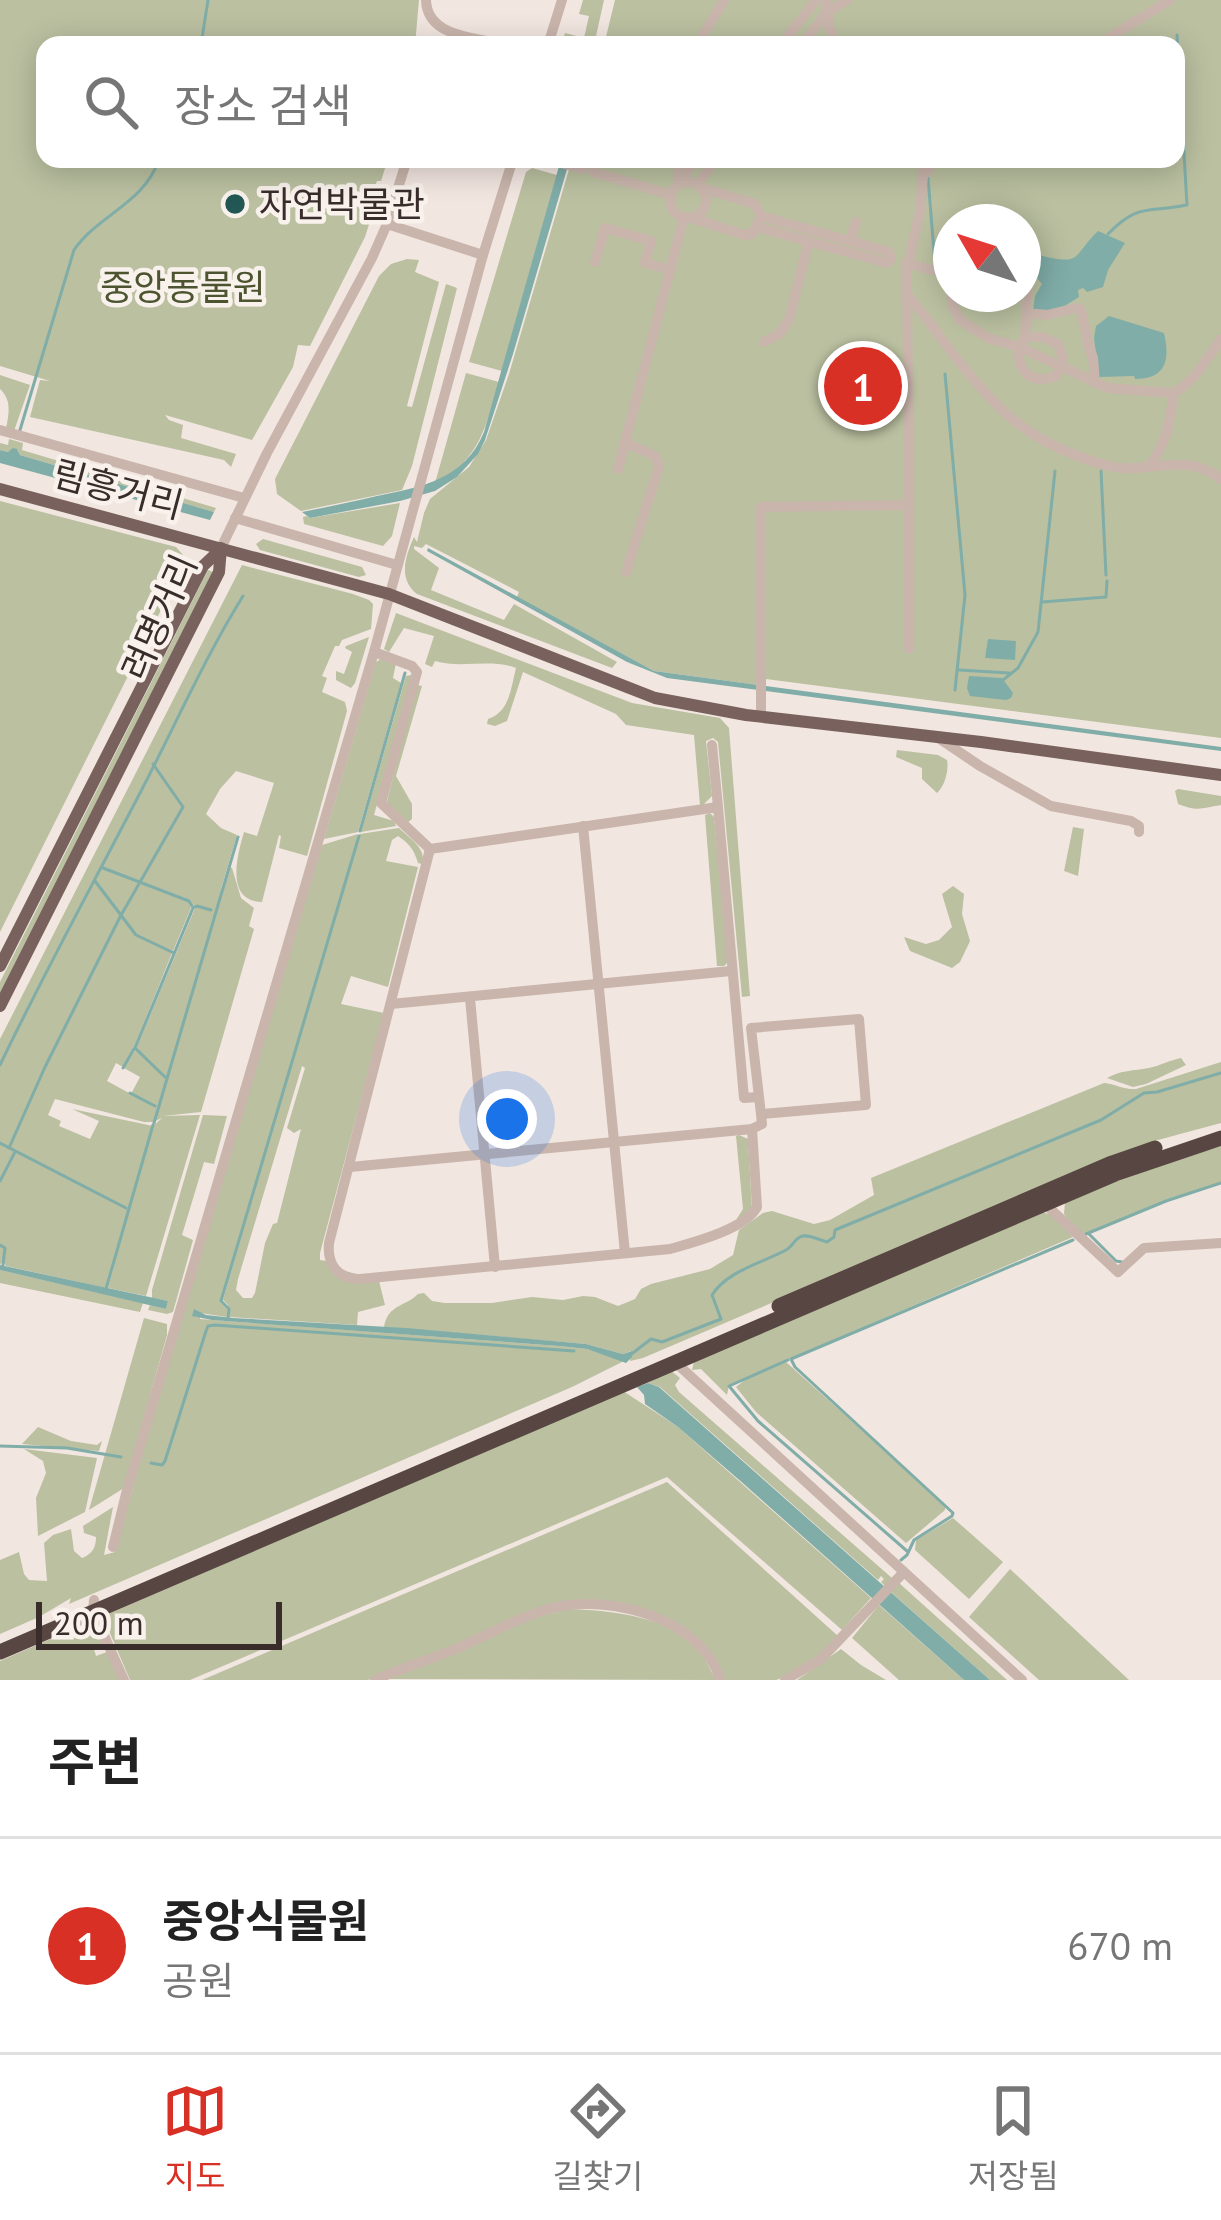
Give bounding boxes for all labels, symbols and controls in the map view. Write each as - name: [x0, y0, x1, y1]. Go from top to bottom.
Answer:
- search box: [36, 36, 1185, 168]
- icon: search: [78, 69, 144, 135]
- text: 장소 검색: [174, 76, 352, 134]
- place label: 자연박물관: [259, 180, 425, 227]
- marker: 자연박물관: [222, 191, 248, 217]
- north arrow: [933, 204, 1041, 312]
- park label: 중앙동물원: [100, 263, 266, 310]
- pin: 1: [824, 341, 902, 431]
- street label: 림흥거리: [48, 449, 188, 528]
- street label: 려명거리: [110, 547, 207, 687]
- your location: [477, 1089, 537, 1149]
- scale bar: [36, 1596, 282, 1649]
- text: 200 m: [54, 1601, 144, 1644]
- text: 주변: [48, 1728, 142, 1794]
- text: 중앙식물원: [162, 1891, 369, 1949]
- text: 1: [76, 1920, 98, 1971]
- text: 670 m: [1067, 1920, 1173, 1971]
- text: 공원: [162, 1955, 234, 2006]
- tab: 지도: [162, 2078, 228, 2198]
- tab: 길찾기: [552, 2078, 643, 2198]
- tab: 저장됨: [968, 2078, 1059, 2198]

